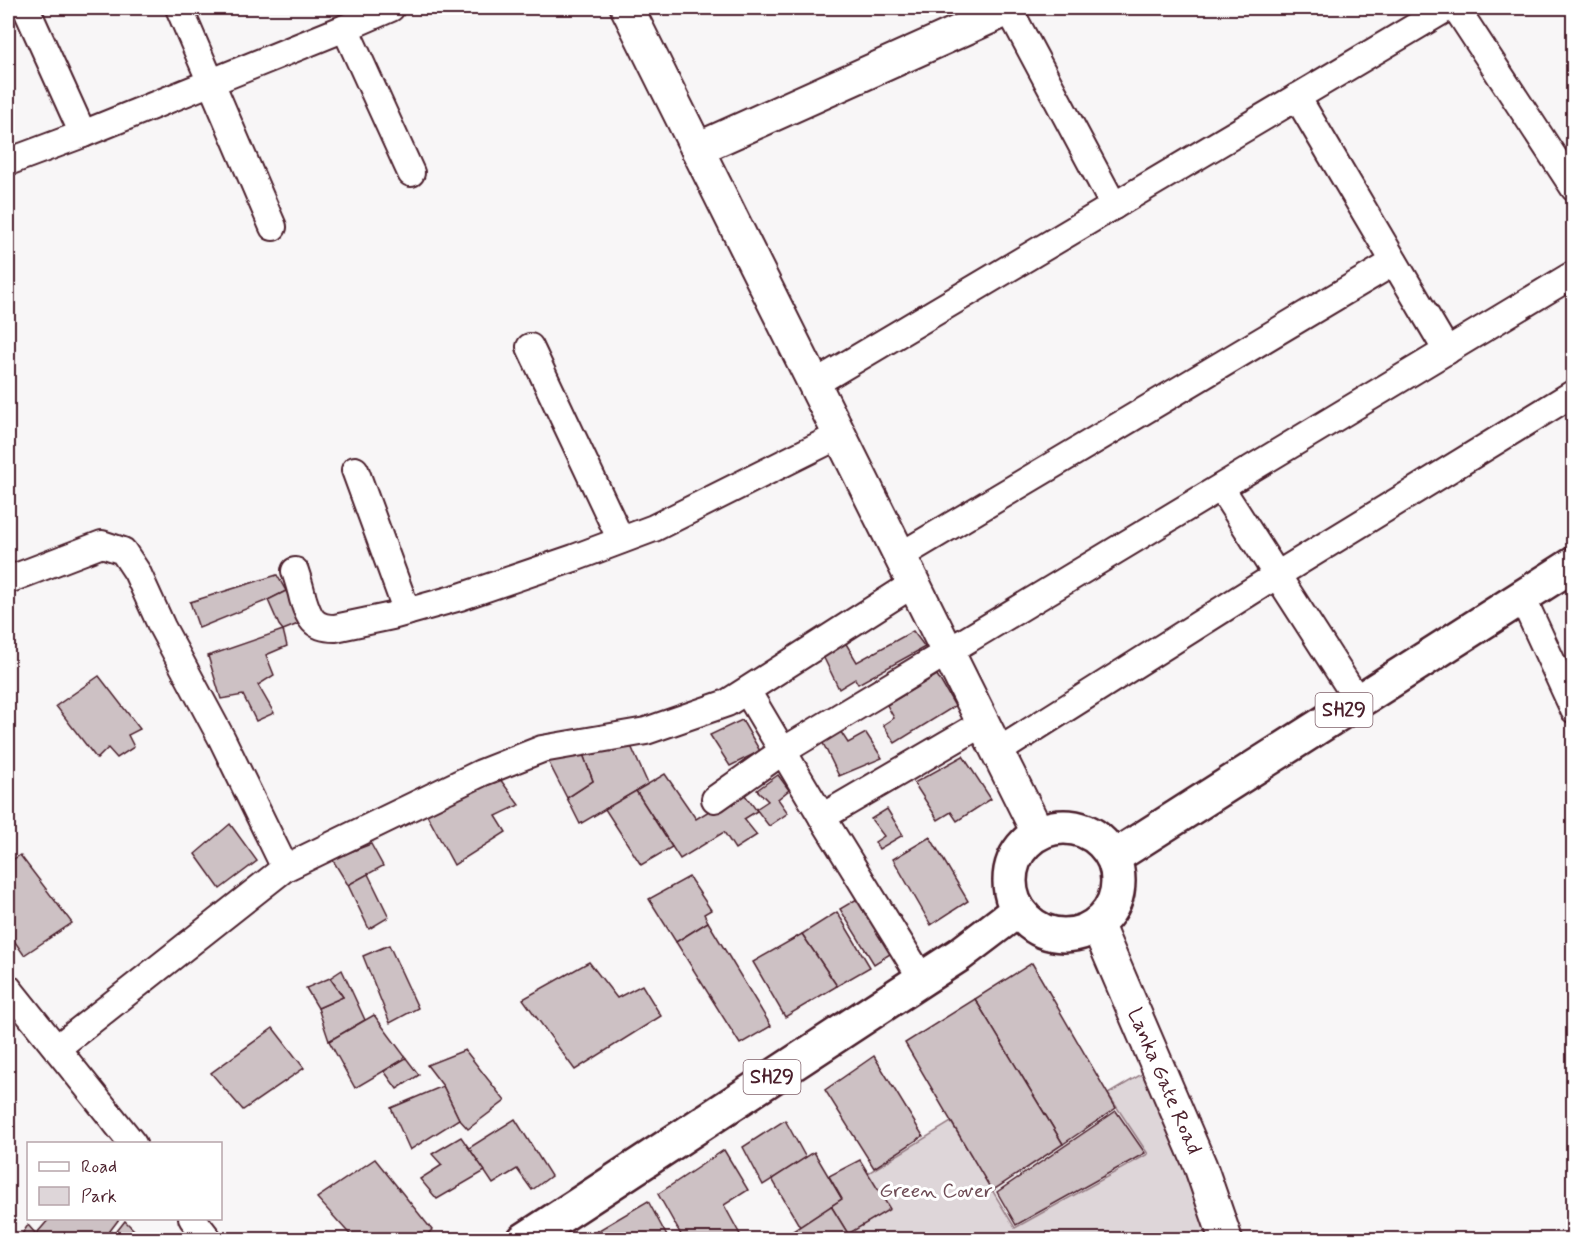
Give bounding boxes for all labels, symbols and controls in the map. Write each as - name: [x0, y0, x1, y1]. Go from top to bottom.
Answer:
- road number: SH29: [1316, 693, 1372, 727]
- street label: Lanka Gate Road: [1120, 1004, 1208, 1159]
- road number: SH29: [744, 1060, 800, 1094]
- legend: [27, 1142, 222, 1220]
- text: Road: [81, 1155, 117, 1179]
- park label: Green Cover: [879, 1177, 993, 1205]
- text: Park: [81, 1185, 117, 1209]

